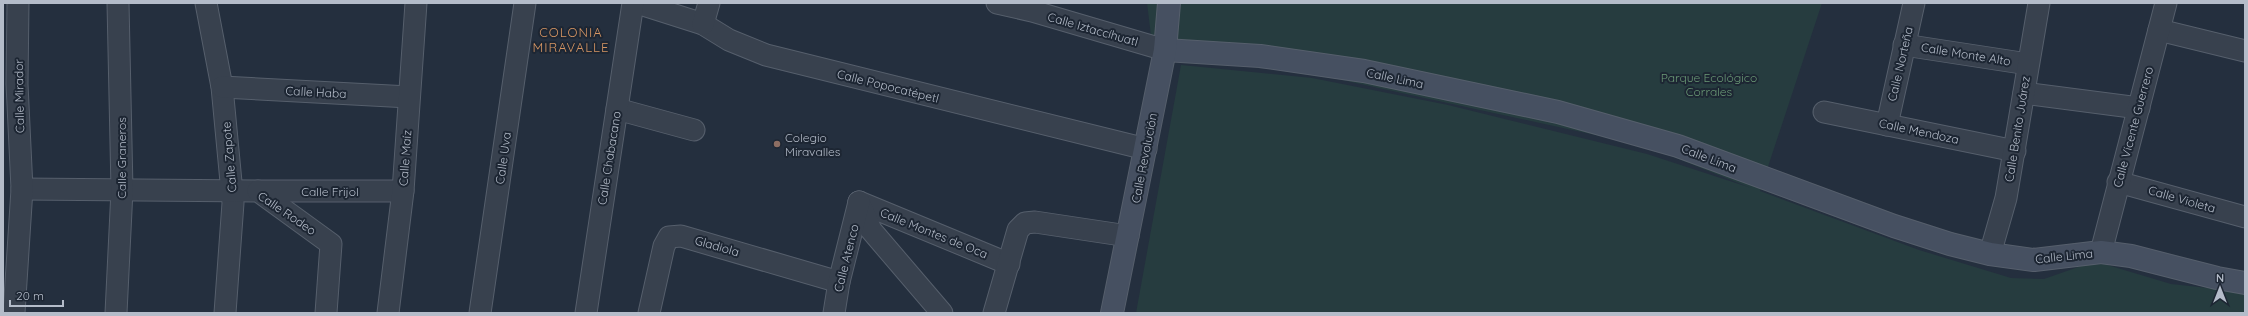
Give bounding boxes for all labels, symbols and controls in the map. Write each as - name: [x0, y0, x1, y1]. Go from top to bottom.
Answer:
- street label: Calle Iztaccíhuatl: [1046, 9, 1140, 49]
- district label: COLONIA MIRAVALLE: [533, 24, 609, 55]
- street label: Calle Norteña: [1884, 25, 1916, 103]
- street label: Calle Monte Alto: [1920, 40, 2012, 68]
- street label: Calle Mirador: [11, 59, 27, 133]
- street label: Calle Lima: [1365, 65, 1425, 91]
- street label: Calle Vicente Guerrero: [2110, 65, 2156, 189]
- street label: Calle Popocatépetl: [835, 66, 941, 106]
- park label: Parque Ecológico Corrales: [1661, 70, 1757, 99]
- street label: Calle Benito Juárez: [2001, 75, 2033, 183]
- street label: Calle Haba: [285, 83, 347, 101]
- street label: Calle Chabacano: [594, 110, 624, 206]
- street label: Calle Revolución: [1128, 112, 1160, 204]
- street label: Calle Mendoza: [1878, 115, 1960, 147]
- street label: Calle Graneros: [114, 117, 129, 199]
- street label: Calle Zapote: [218, 121, 240, 193]
- street label: Calle Maíz: [396, 129, 414, 186]
- place label: Colegio Miravalles: [785, 130, 841, 159]
- street label: Calle Uva: [492, 131, 514, 185]
- marker: Colegio Miravalles: [772, 139, 782, 149]
- street label: Calle Lima: [1679, 141, 1739, 175]
- street label: Calle Violeta: [2147, 182, 2217, 216]
- street label: Calle Frijol: [301, 184, 359, 199]
- street label: Calle Rodeo: [255, 188, 319, 238]
- street label: Calle Montes de Oca: [878, 205, 990, 261]
- street label: Calle Atenco: [830, 222, 862, 294]
- street label: Gladiola: [693, 233, 741, 259]
- street label: Calle Lima: [2035, 246, 2093, 266]
- north arrow: [2200, 268, 2240, 308]
- text: N: [2216, 271, 2224, 285]
- scale bar: [10, 282, 63, 308]
- text: 20 m: [16, 288, 44, 303]

